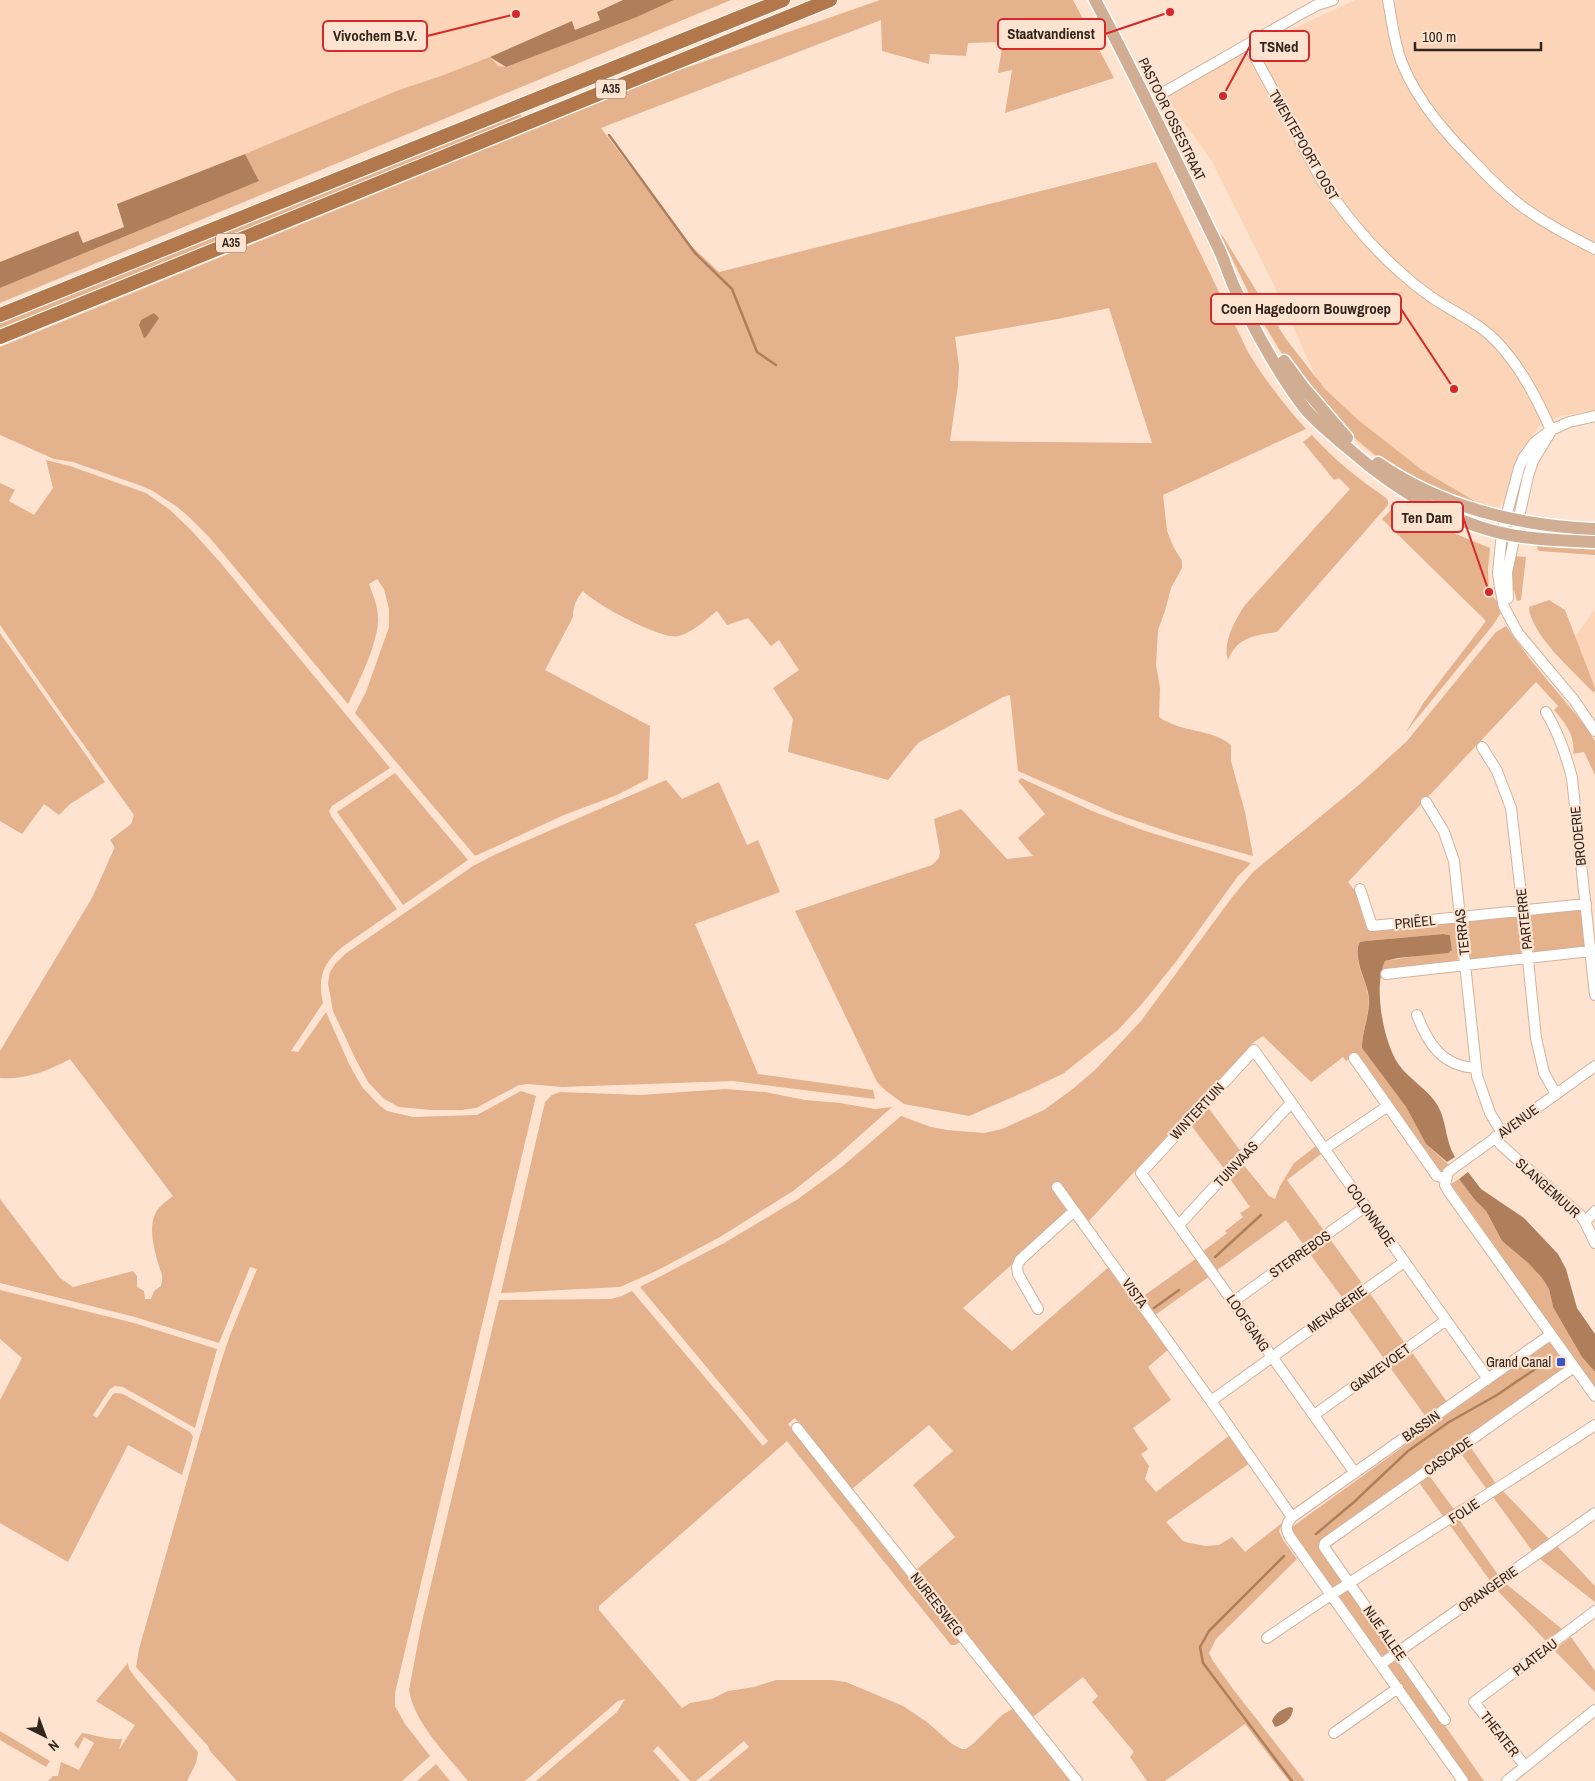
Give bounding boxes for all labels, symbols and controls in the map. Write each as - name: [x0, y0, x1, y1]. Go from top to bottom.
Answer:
- callout: Staatvandienst: [998, 19, 1105, 49]
- scale bar: [1415, 20, 1541, 52]
- callout: Vivochem B.V.: [323, 21, 427, 51]
- text: Staatvandienst: [1007, 23, 1095, 44]
- text: Vivochem B.V.: [333, 25, 417, 46]
- text: 100 m: [1422, 26, 1456, 47]
- callout: TSNed: [1250, 31, 1309, 61]
- text: TSNed: [1260, 36, 1298, 57]
- street label: PASTOOR OSSESTRAAT: [1134, 55, 1210, 183]
- road number: A35: [596, 80, 626, 98]
- street label: TWENTEPOORT OOST: [1265, 87, 1343, 203]
- road number: A35: [216, 234, 246, 252]
- callout: Coen Hagedoorn Bouwgroep: [1211, 294, 1401, 324]
- text: Coen Hagedoorn Bouwgroep: [1221, 298, 1391, 319]
- callout: Ten Dam: [1392, 502, 1463, 532]
- text: Ten Dam: [1401, 507, 1453, 528]
- street label: BRODERIE: [1566, 805, 1590, 867]
- street label: PARTERRE: [1512, 887, 1536, 951]
- street label: TERRAS: [1451, 908, 1473, 956]
- street label: PRIËEL: [1394, 911, 1437, 933]
- street label: WINTERTUIN: [1166, 1079, 1228, 1143]
- street label: AVENUE: [1493, 1100, 1542, 1142]
- street label: TUINVAAS: [1210, 1137, 1262, 1191]
- street label: SLANGEMUUR: [1512, 1154, 1584, 1222]
- street label: COLONNADE: [1343, 1180, 1399, 1250]
- street label: STERREBOS: [1266, 1226, 1334, 1282]
- street label: VISTA: [1118, 1275, 1152, 1312]
- street label: MENAGERIE: [1304, 1281, 1370, 1337]
- street label: LOOFGANG: [1222, 1291, 1274, 1355]
- street label: GANZEVOET: [1346, 1340, 1414, 1396]
- place label: Grand Canal: [1486, 1353, 1551, 1371]
- marker: Grand Canal: [1555, 1356, 1567, 1368]
- street label: BASSIN: [1399, 1407, 1443, 1445]
- street label: CASCADE: [1420, 1433, 1476, 1479]
- street label: FOLIE: [1445, 1494, 1483, 1528]
- street label: ORANGERIE: [1455, 1562, 1521, 1616]
- street label: NIJREESWEG: [907, 1569, 967, 1639]
- street label: NIJE ALLEE: [1360, 1602, 1410, 1664]
- street label: PLATEAU: [1509, 1634, 1561, 1680]
- street label: THEATER: [1477, 1708, 1523, 1760]
- north arrow: [20, 1711, 70, 1761]
- text: N: [45, 1736, 63, 1755]

